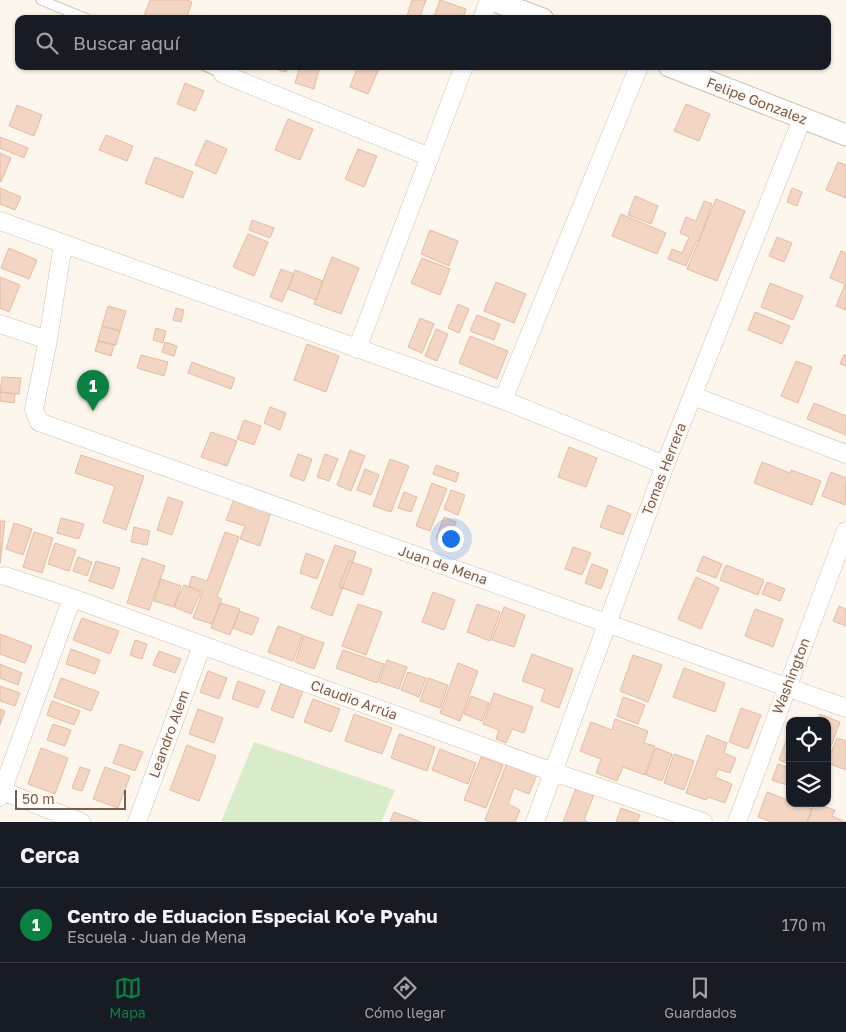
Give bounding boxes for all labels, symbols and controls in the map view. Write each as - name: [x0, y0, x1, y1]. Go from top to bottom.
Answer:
- search box: [15, 15, 831, 70]
- icon: search: [33, 29, 61, 57]
- text: Buscar aquí: [73, 31, 180, 54]
- street label: Felipe Gonzalez: [705, 74, 810, 128]
- pin: 1: [77, 370, 109, 411]
- street label: Tomas Herrera: [638, 420, 689, 518]
- your location: [438, 526, 464, 552]
- street label: Juan de Mena: [396, 541, 490, 588]
- street label: Washington: [768, 635, 813, 716]
- street label: Claudio Arrúa: [308, 676, 400, 723]
- street label: Leandro Alem: [145, 688, 192, 780]
- map controls: [786, 717, 831, 807]
- button: locate: [786, 717, 831, 762]
- button: layers: [786, 762, 831, 807]
- scale bar: [15, 787, 126, 810]
- text: 50 m: [22, 790, 55, 807]
- text: Cerca: [20, 842, 79, 868]
- text: Centro de Eduacion Especial Ko'e Pyahu: [67, 904, 437, 927]
- text: 1: [32, 915, 40, 935]
- text: 170 m: [782, 915, 826, 935]
- text: Escuela · Juan de Mena: [67, 927, 246, 947]
- tab: Mapa: [109, 974, 146, 1021]
- tab: Cómo llegar: [364, 974, 446, 1021]
- tab: Guardados: [664, 974, 737, 1021]

